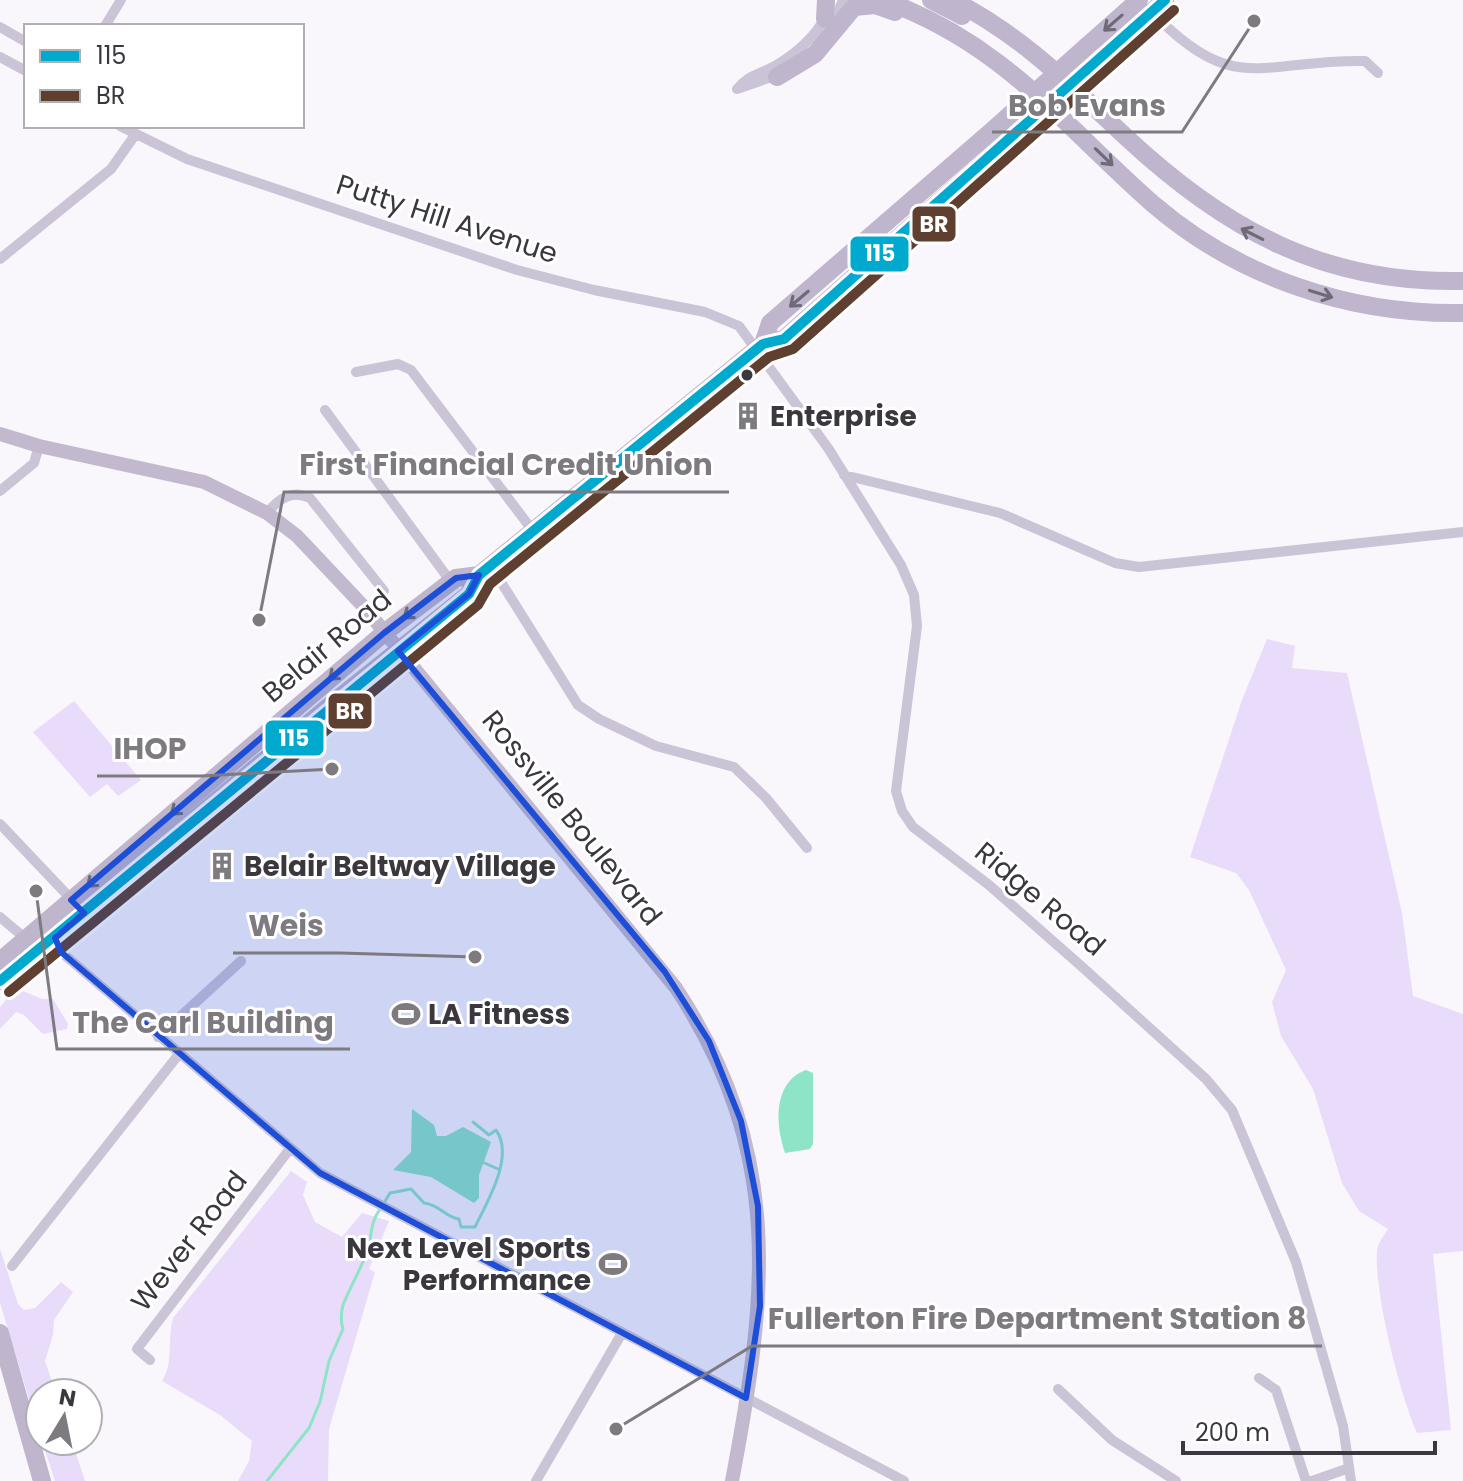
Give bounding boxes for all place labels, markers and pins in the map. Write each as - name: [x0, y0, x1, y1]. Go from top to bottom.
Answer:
- callout: Bob Evans: [992, 78, 1182, 132]
- unlabelled marker: [739, 367, 755, 383]
- place label: Enterprise: [770, 397, 917, 436]
- building icon: Enterprise: [733, 401, 763, 431]
- callout: First Financial Credit Union: [284, 438, 729, 492]
- callout: IHOP: [97, 722, 202, 776]
- place label: Belair Beltway Village: [244, 847, 556, 886]
- building icon: Belair Beltway Village: [207, 851, 237, 881]
- callout: Weis: [233, 899, 340, 953]
- callout: The Carl Building: [57, 995, 350, 1049]
- place label: LA Fitness: [428, 995, 570, 1034]
- sports icon: LA Fitness: [391, 999, 421, 1029]
- place label: Next Level Sports Performance: [346, 1229, 591, 1300]
- sports icon: Next Level Sports Performance: [598, 1249, 628, 1279]
- callout: Fullerton Fire Department Station 8: [752, 1292, 1322, 1346]

